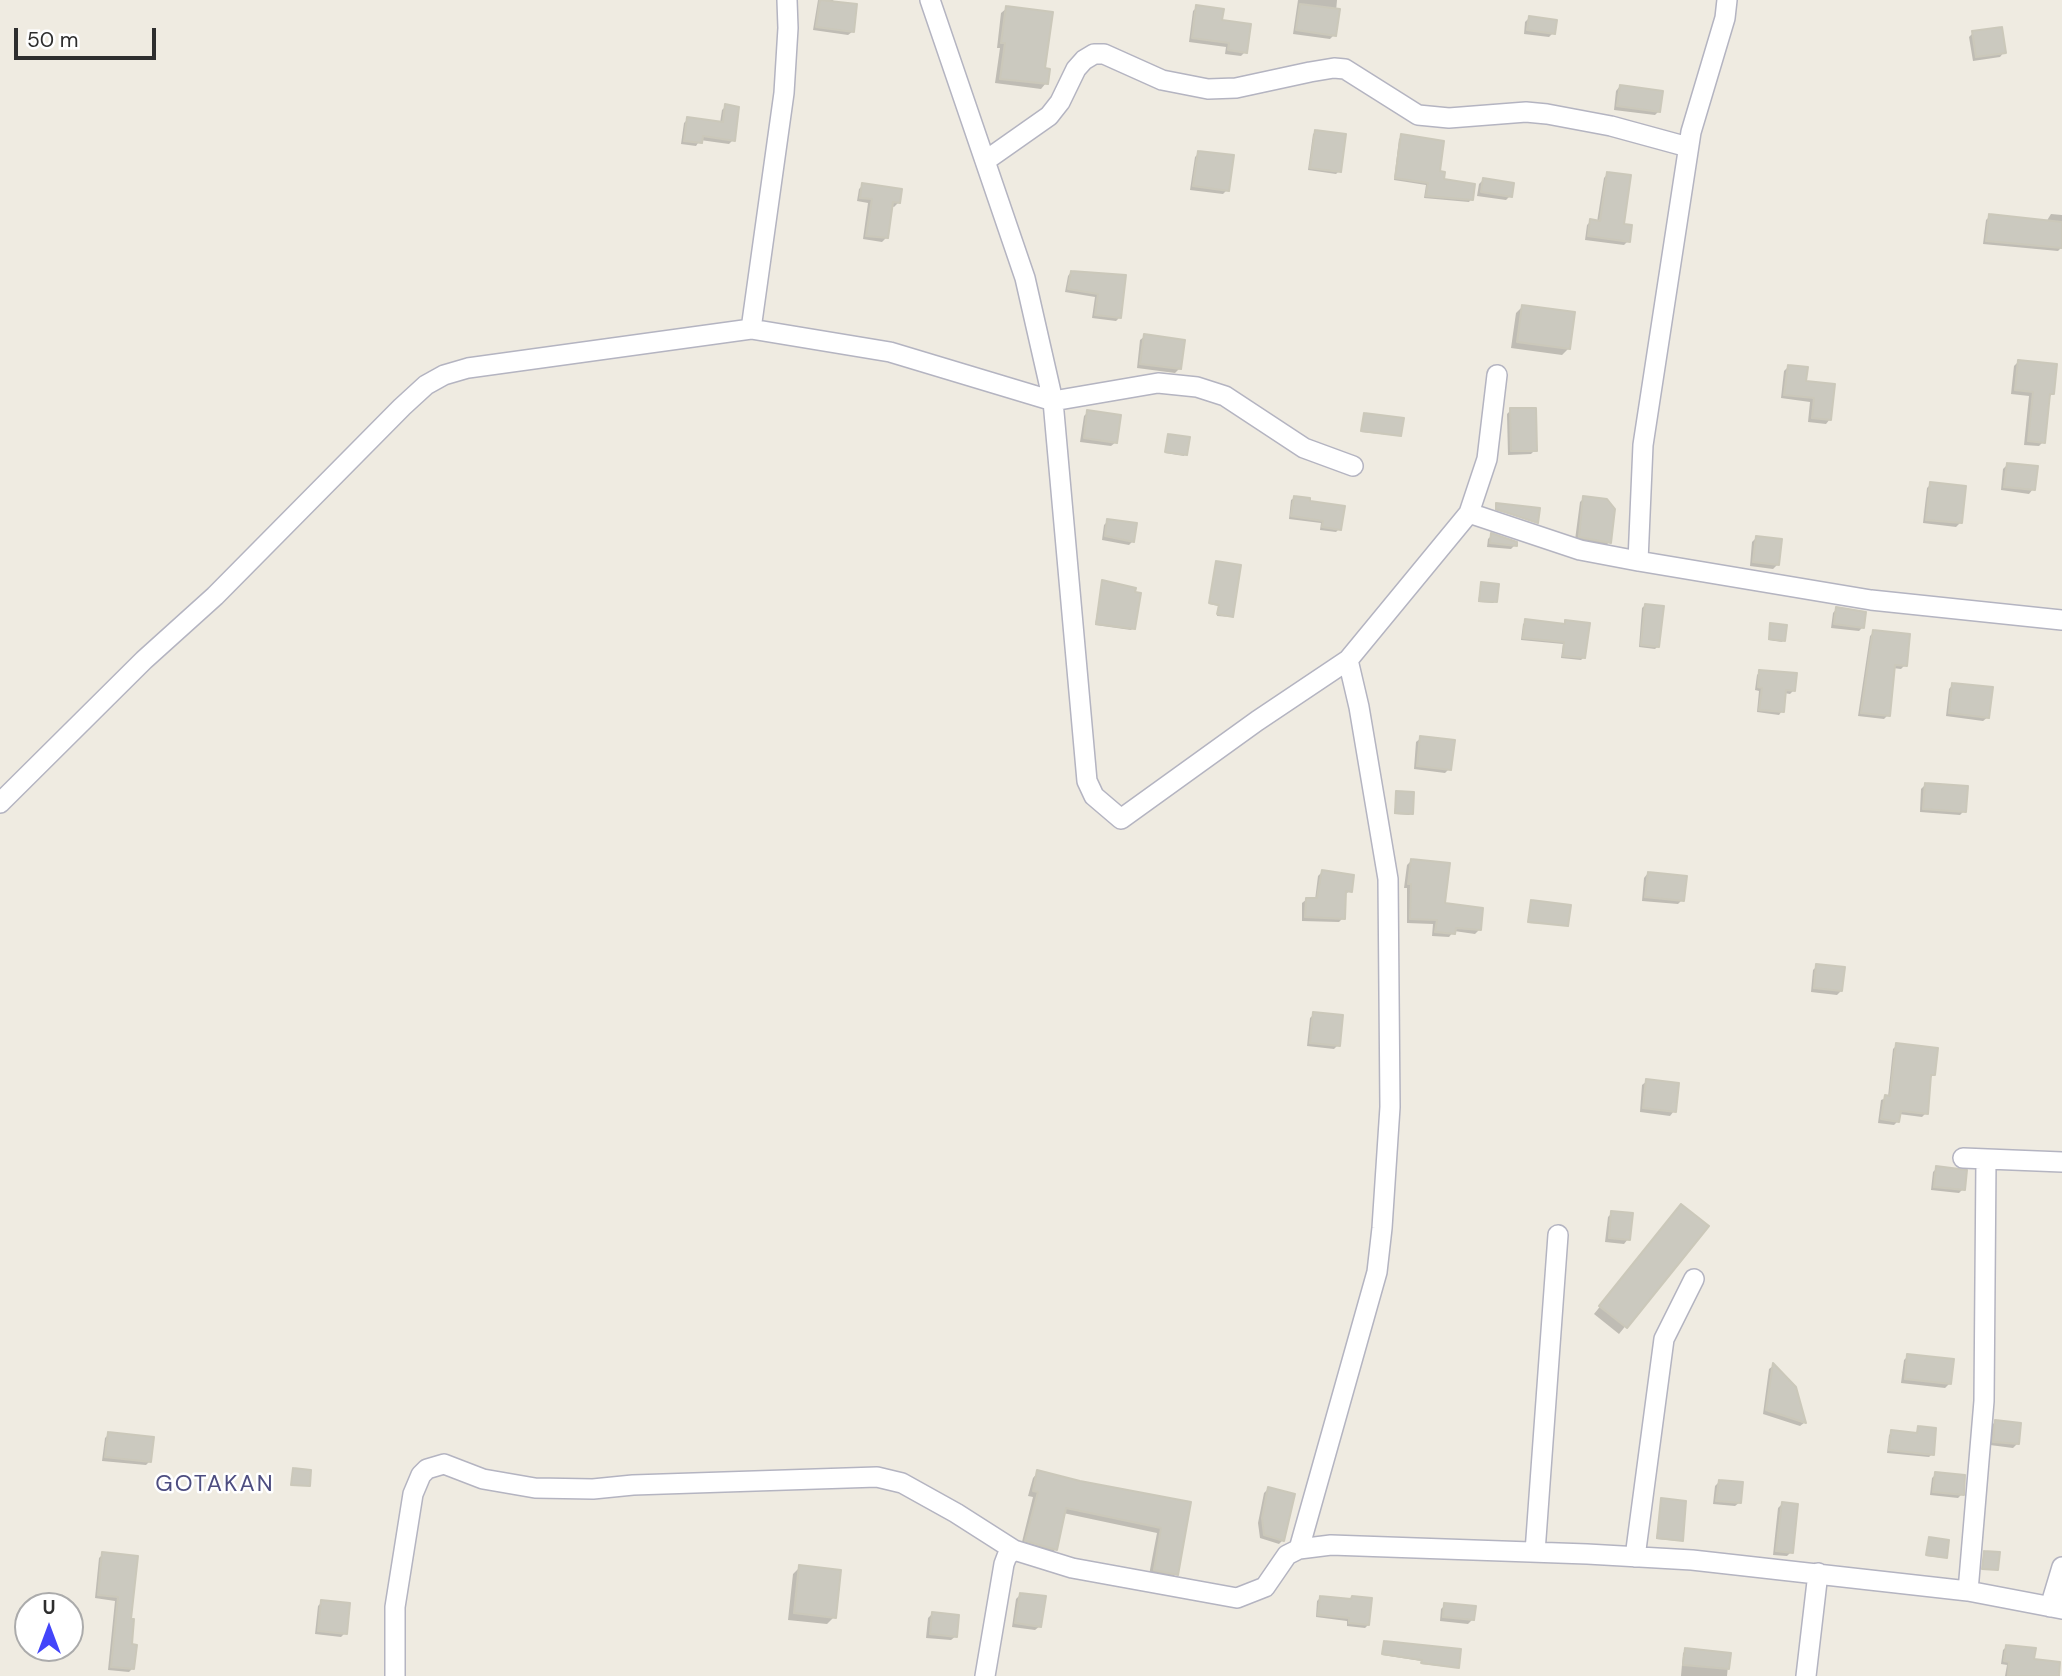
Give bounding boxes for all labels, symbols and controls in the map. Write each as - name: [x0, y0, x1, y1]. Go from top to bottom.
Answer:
- scale bar: [18, 14, 159, 58]
- text: 50 m: [27, 26, 78, 54]
- district label: GOTAKAN: [156, 1471, 274, 1499]
- north arrow: [14, 1592, 84, 1662]
- text: U: [42, 1595, 56, 1620]

